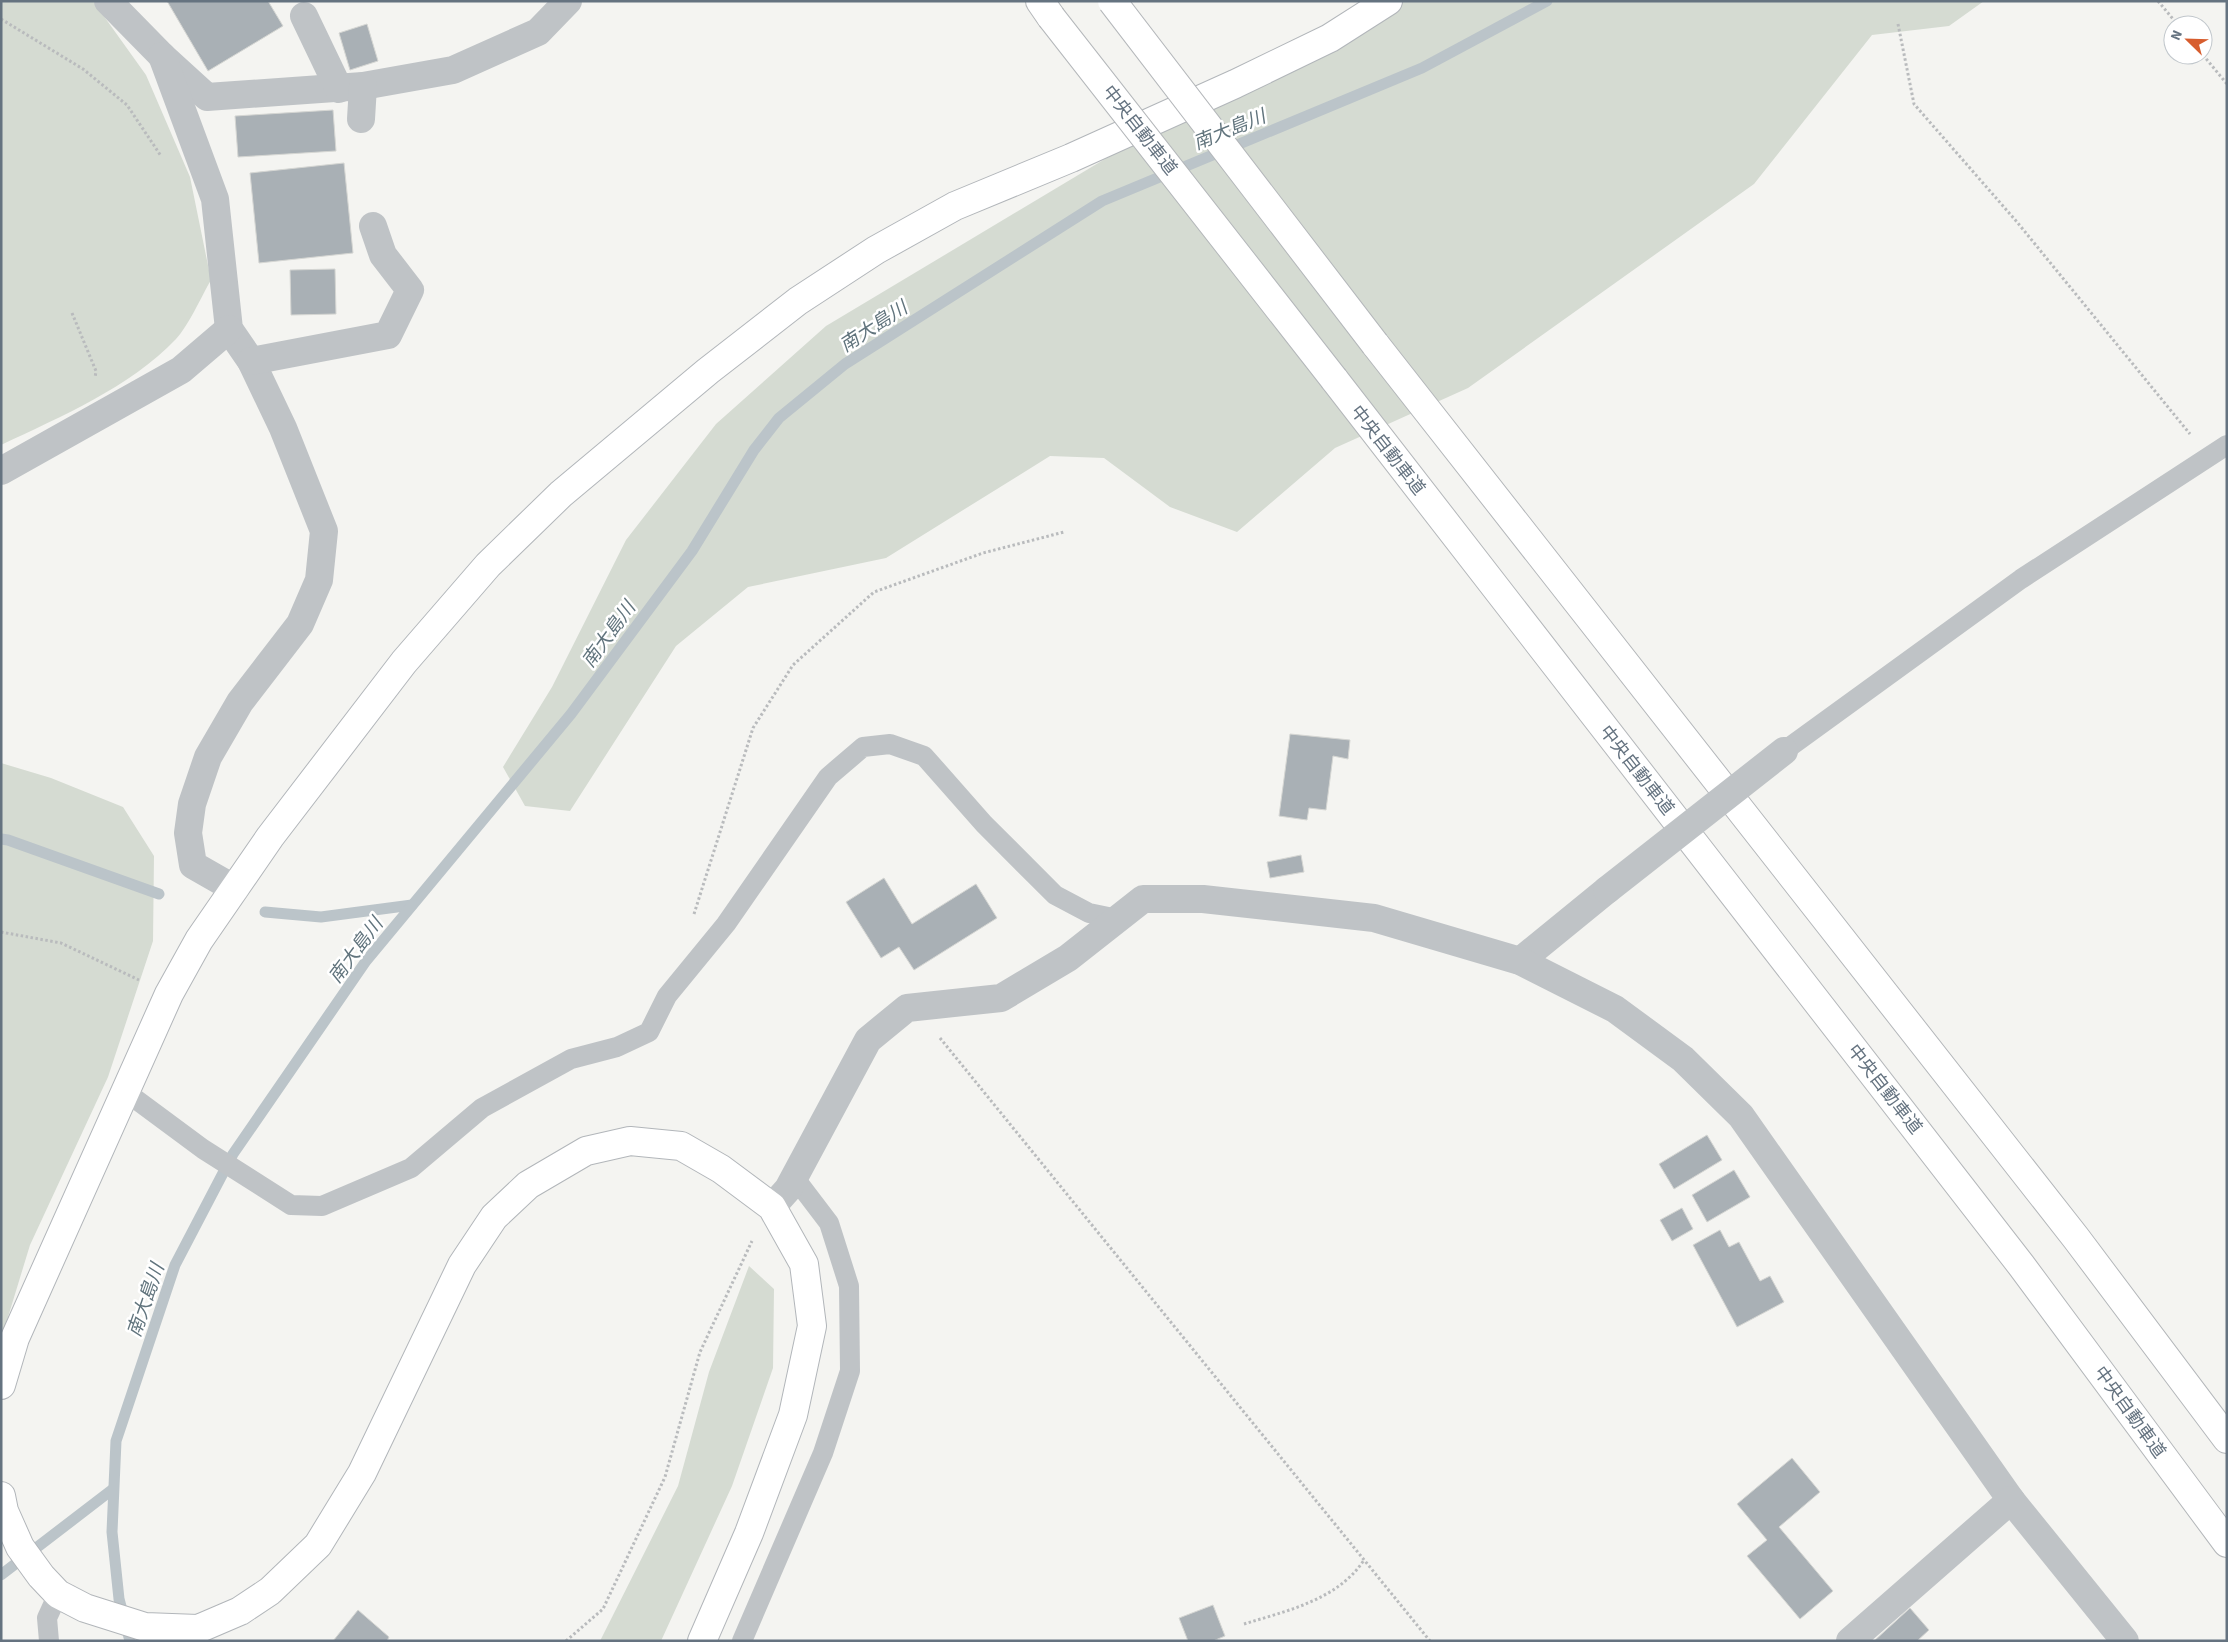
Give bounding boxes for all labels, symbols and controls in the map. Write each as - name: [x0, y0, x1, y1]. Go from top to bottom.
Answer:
- north arrow: [2163, 15, 2213, 65]
- text: N: [2166, 27, 2188, 44]
- street label: 中央自動車道: [1097, 80, 1183, 181]
- water label: 南大島川: [1189, 103, 1272, 157]
- water label: 南大島川: [835, 294, 915, 359]
- street label: 中央自動車道: [1345, 400, 1431, 501]
- water label: 南大島川: [576, 595, 644, 674]
- street label: 中央自動車道: [1594, 720, 1680, 821]
- water label: 南大島川: [323, 911, 391, 989]
- street label: 中央自動車道: [1842, 1039, 1928, 1140]
- water label: 南大島川: [121, 1258, 172, 1341]
- street label: 中央自動車道: [2088, 1361, 2171, 1463]

